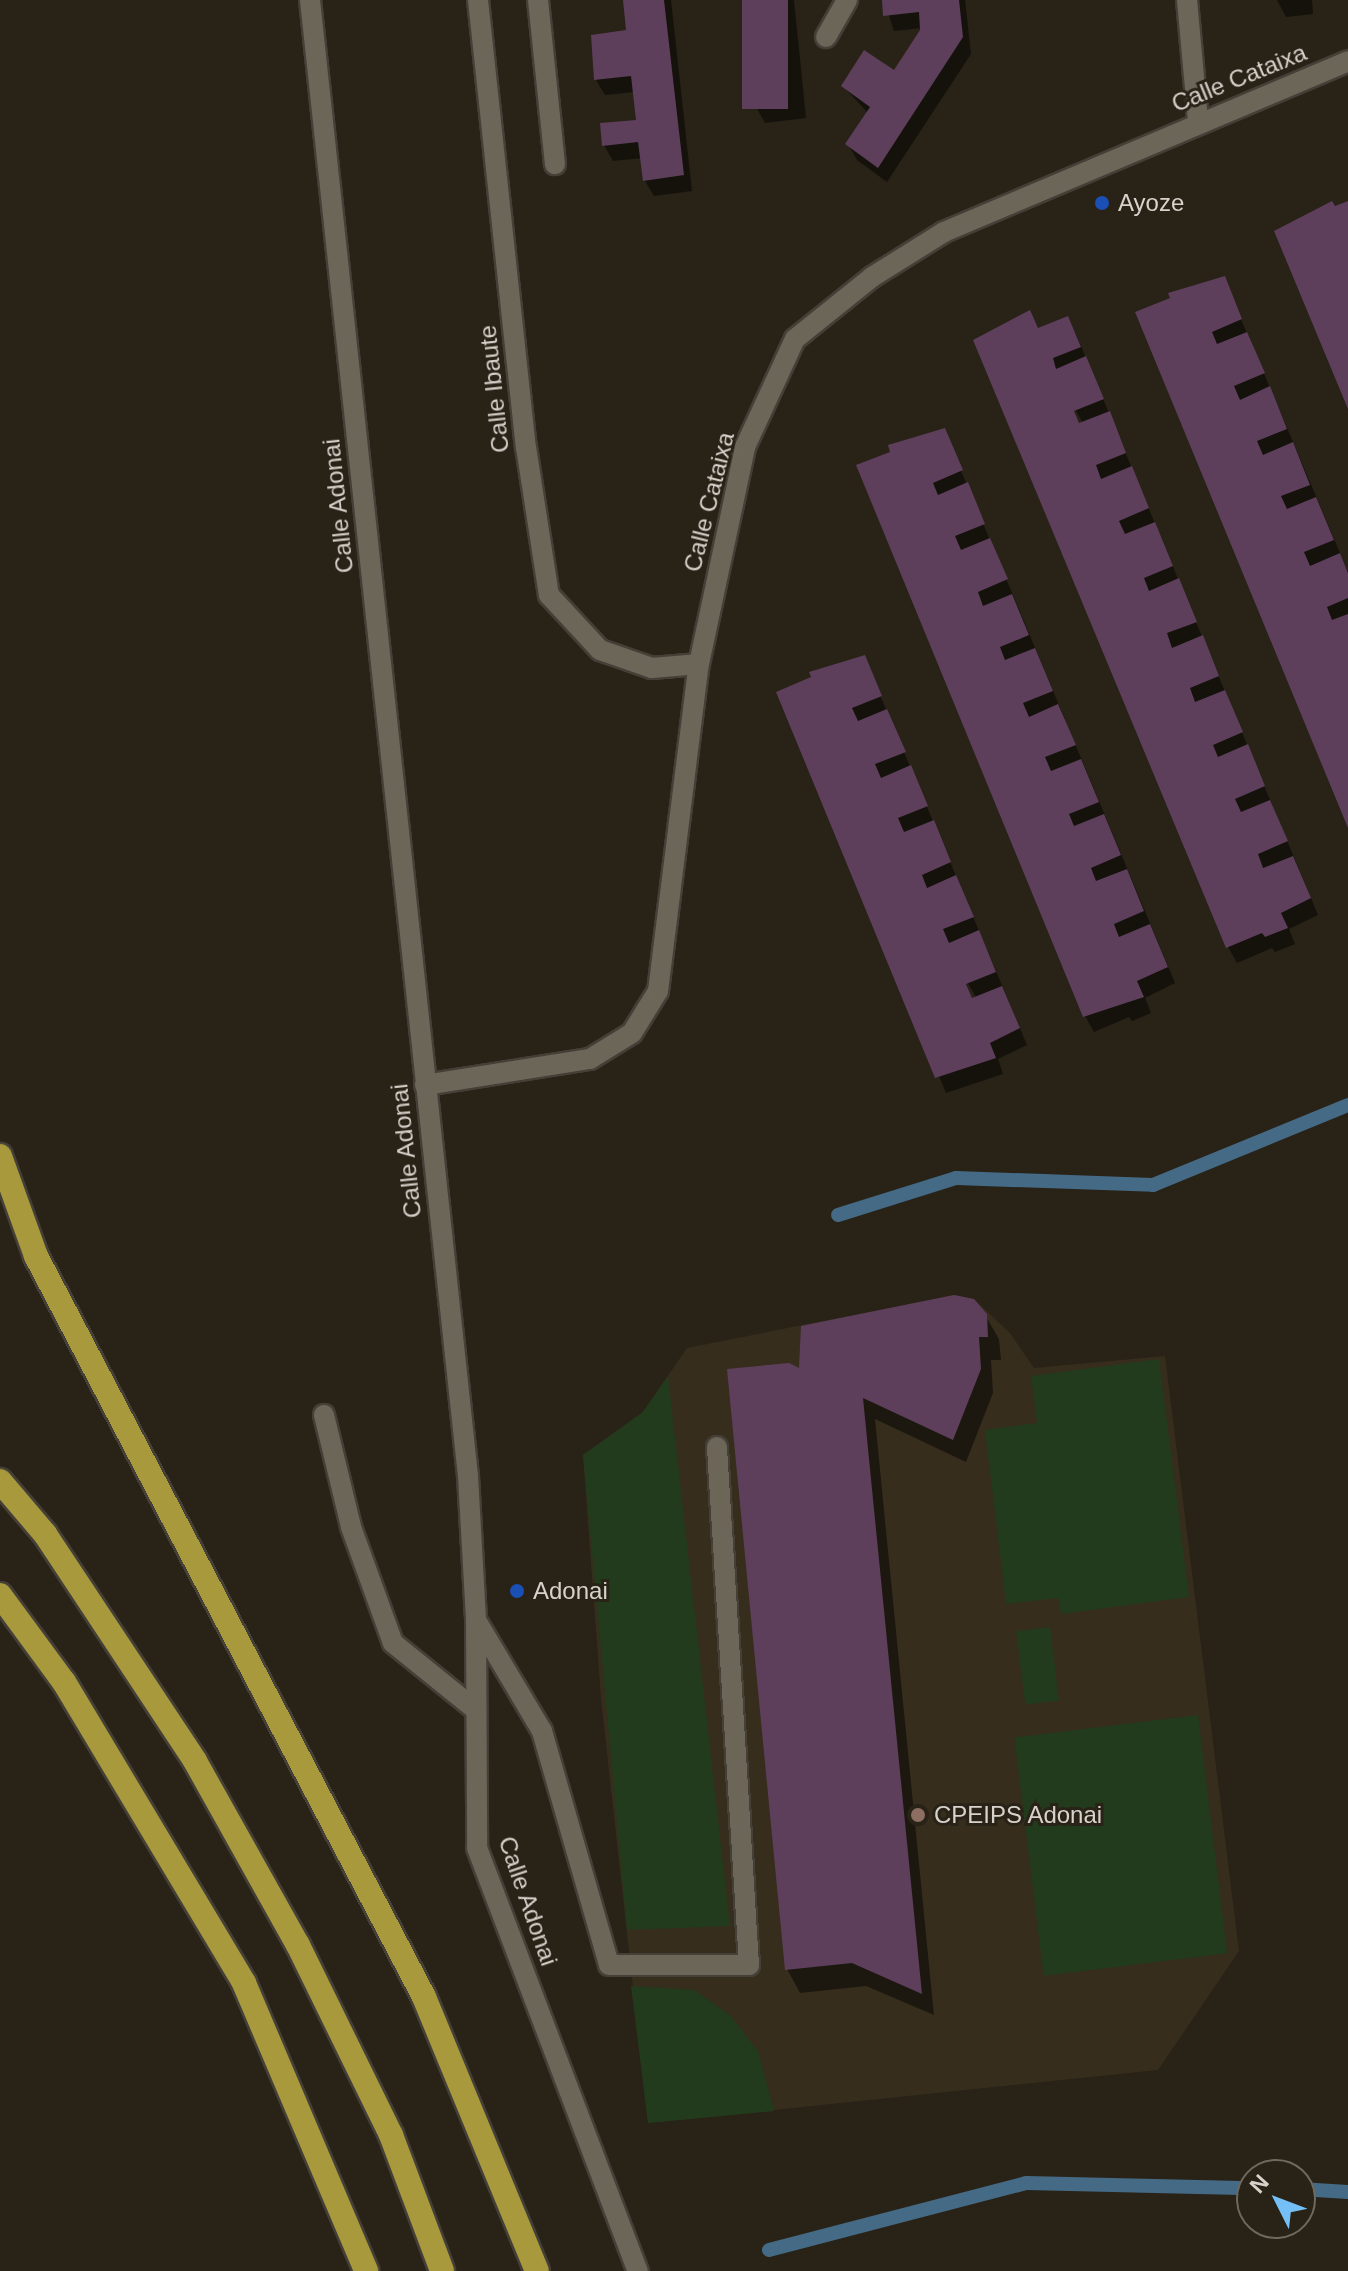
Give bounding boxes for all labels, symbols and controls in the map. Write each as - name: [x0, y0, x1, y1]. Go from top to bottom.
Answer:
- street label: Calle Cataixa: [1167, 38, 1311, 118]
- place label: Ayoze: [1118, 189, 1184, 217]
- marker: Ayoze: [1093, 194, 1111, 212]
- street label: Calle Ibaute: [473, 324, 515, 454]
- street label: Calle Cataixa: [678, 429, 740, 575]
- street label: Calle Adonai: [317, 437, 359, 575]
- street label: Calle Adonai: [385, 1082, 427, 1220]
- place label: Adonai: [533, 1577, 608, 1605]
- marker: Adonai: [508, 1582, 526, 1600]
- place label: CPEIPS Adonai: [934, 1801, 1103, 1829]
- marker: CPEIPS Adonai: [909, 1806, 927, 1824]
- street label: Calle Adonai: [492, 1832, 564, 1970]
- north arrow: [1236, 2159, 1316, 2239]
- text: N: [1245, 2170, 1274, 2198]

